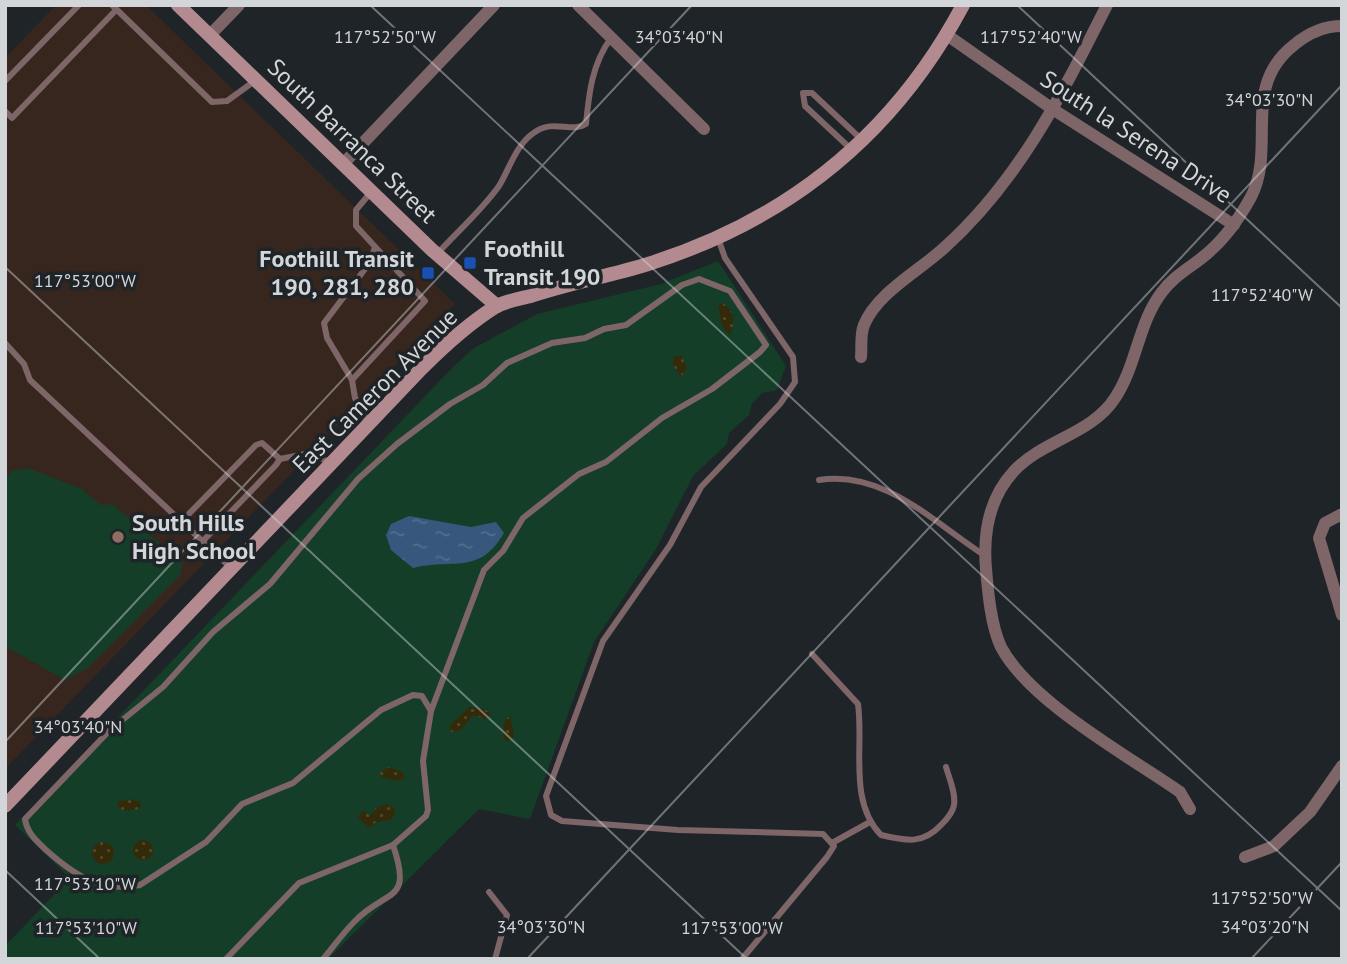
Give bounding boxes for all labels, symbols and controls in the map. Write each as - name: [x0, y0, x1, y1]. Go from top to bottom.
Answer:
- text: 117°52'50"W: [334, 25, 436, 48]
- text: 34°03'40"N: [635, 25, 723, 48]
- text: 117°52'40"W: [980, 25, 1082, 48]
- street label: South Barranca Street: [261, 52, 444, 230]
- street label: South la Serena Drive: [1035, 63, 1238, 210]
- text: 34°03'30"N: [1225, 88, 1313, 111]
- place label: Foothill Transit 190: [484, 233, 600, 292]
- place label: Foothill Transit 190, 281, 280: [259, 243, 415, 302]
- marker: Foothill Transit 190: [462, 255, 478, 271]
- marker: Foothill Transit 190, 281, 280: [420, 265, 436, 281]
- text: 117°53'00"W: [34, 269, 136, 292]
- text: 117°52'40"W: [1211, 283, 1313, 306]
- street label: East Cameron Avenue: [286, 302, 464, 480]
- place label: South Hills High School: [132, 507, 256, 566]
- marker: South Hills High School: [110, 529, 126, 545]
- text: 34°03'40"N: [34, 715, 122, 738]
- text: 117°53'10"W: [34, 872, 136, 895]
- text: 117°52'50"W: [1211, 886, 1313, 909]
- text: 34°03'30"N: [497, 915, 585, 938]
- text: 34°03'20"N: [1221, 915, 1309, 938]
- text: 117°53'10"W: [35, 916, 137, 939]
- text: 117°53'00"W: [681, 916, 783, 939]

